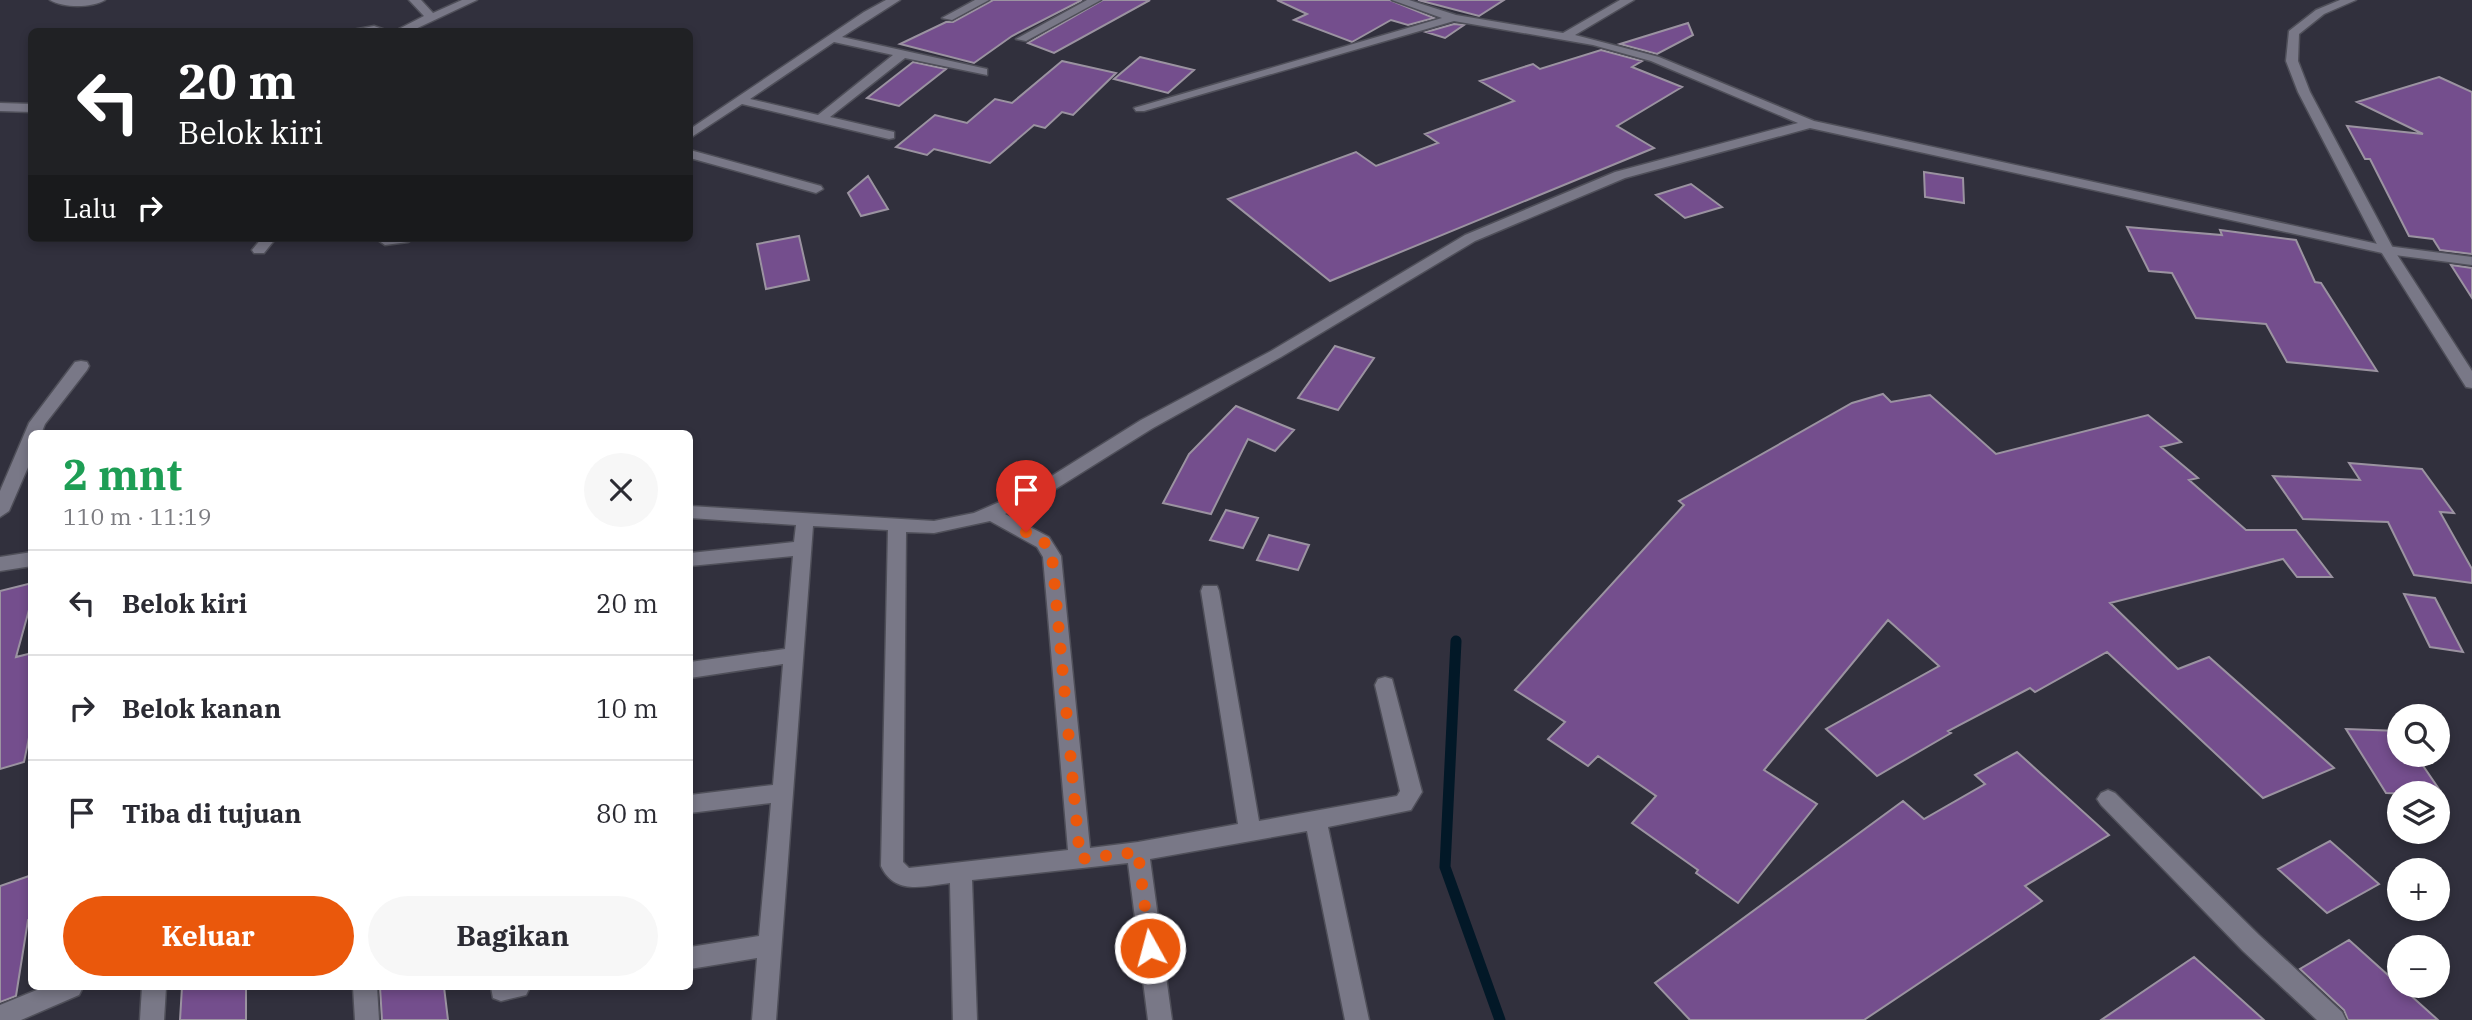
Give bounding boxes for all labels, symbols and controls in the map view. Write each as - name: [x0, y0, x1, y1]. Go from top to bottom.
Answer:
- text: 20 m: [178, 49, 296, 112]
- icon: left: [63, 56, 154, 147]
- text: Belok kiri: [178, 111, 323, 153]
- icon: right: [131, 189, 169, 227]
- text: Lalu: [63, 191, 117, 225]
- text: 2 mnt: [63, 447, 182, 502]
- button: close: [584, 453, 658, 527]
- pin: [996, 460, 1056, 532]
- icon: arrive: [1007, 471, 1045, 509]
- text: 110 m · 11:19: [63, 501, 212, 531]
- icon: left: [63, 584, 101, 622]
- text: Belok kiri: [122, 586, 247, 620]
- text: 20 m: [596, 586, 658, 620]
- icon: right: [63, 689, 101, 727]
- text: Belok kanan: [122, 691, 281, 725]
- text: 10 m: [596, 691, 658, 725]
- map controls: [2387, 704, 2450, 998]
- button: search: [2387, 704, 2450, 767]
- button: layers: [2387, 781, 2450, 844]
- icon: arrive: [63, 794, 101, 832]
- text: Tiba di tujuan: [122, 796, 302, 830]
- text: 80 m: [596, 796, 658, 830]
- button: +: [2387, 858, 2450, 921]
- button: Keluar: [63, 896, 354, 976]
- button: Bagikan: [368, 896, 658, 976]
- position arrow: [1113, 911, 1187, 985]
- button: −: [2387, 935, 2450, 998]

